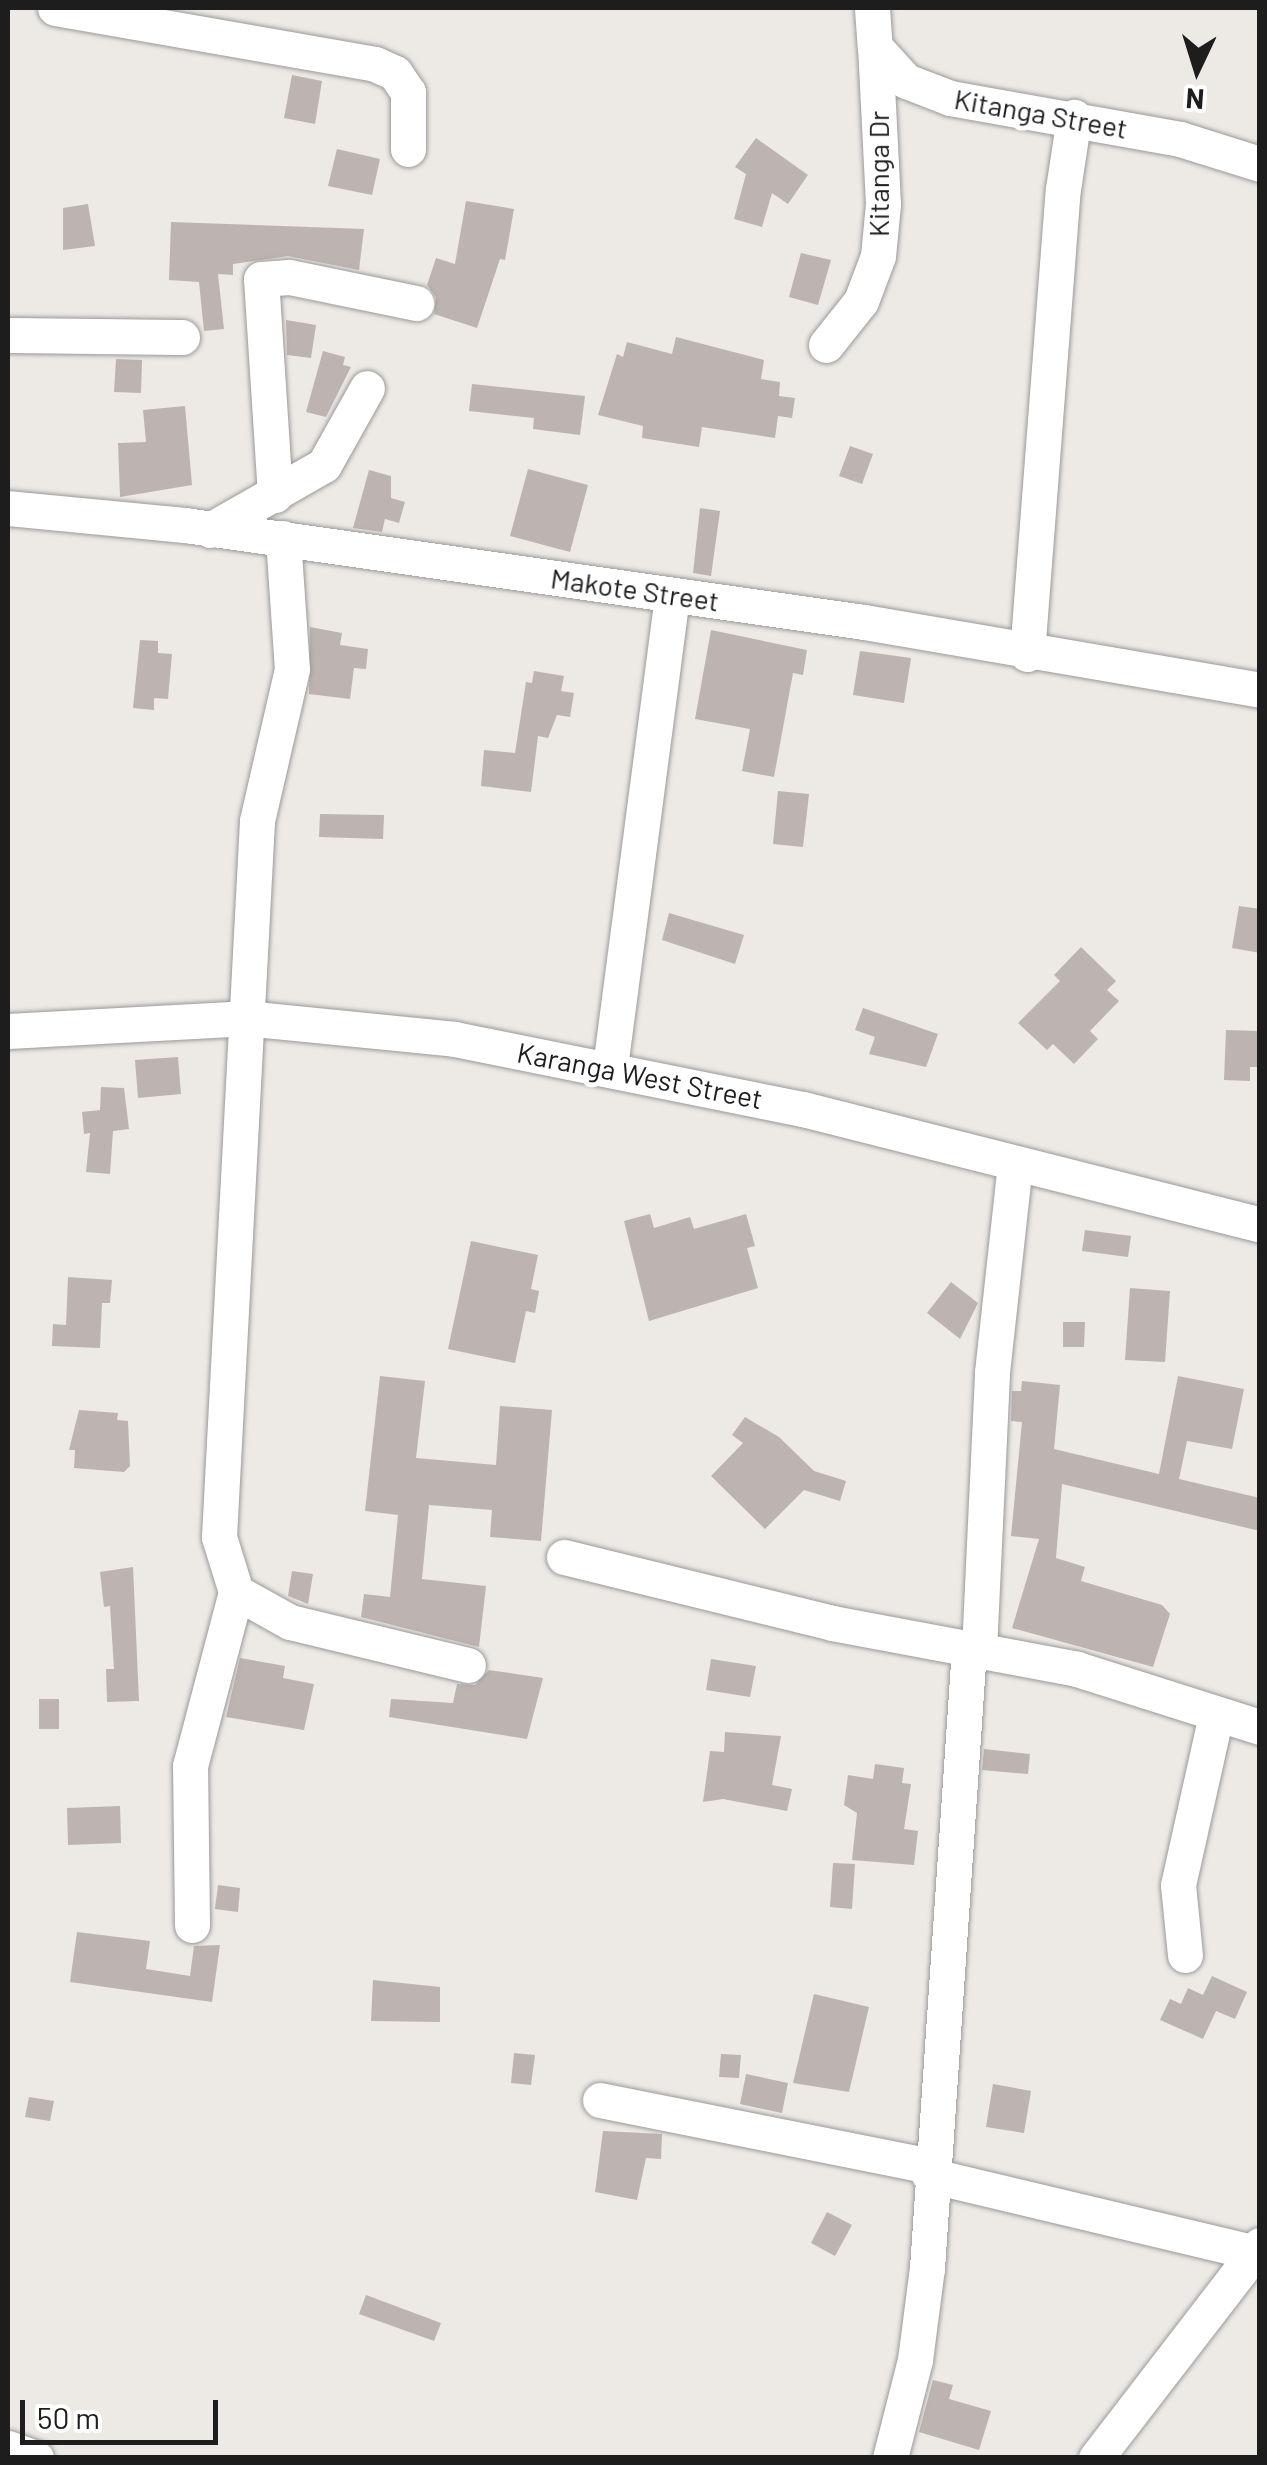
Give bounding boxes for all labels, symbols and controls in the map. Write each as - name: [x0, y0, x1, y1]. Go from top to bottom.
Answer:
- north arrow: [1147, 20, 1247, 120]
- street label: Kitanga Street: [952, 81, 1130, 145]
- text: N: [1184, 82, 1205, 118]
- street label: Kitanga Dr: [861, 111, 895, 237]
- street label: Makote Street: [549, 561, 721, 617]
- street label: Karanga West Street: [514, 1035, 766, 1115]
- scale bar: [25, 2380, 222, 2442]
- text: 50 m: [37, 2399, 100, 2435]

